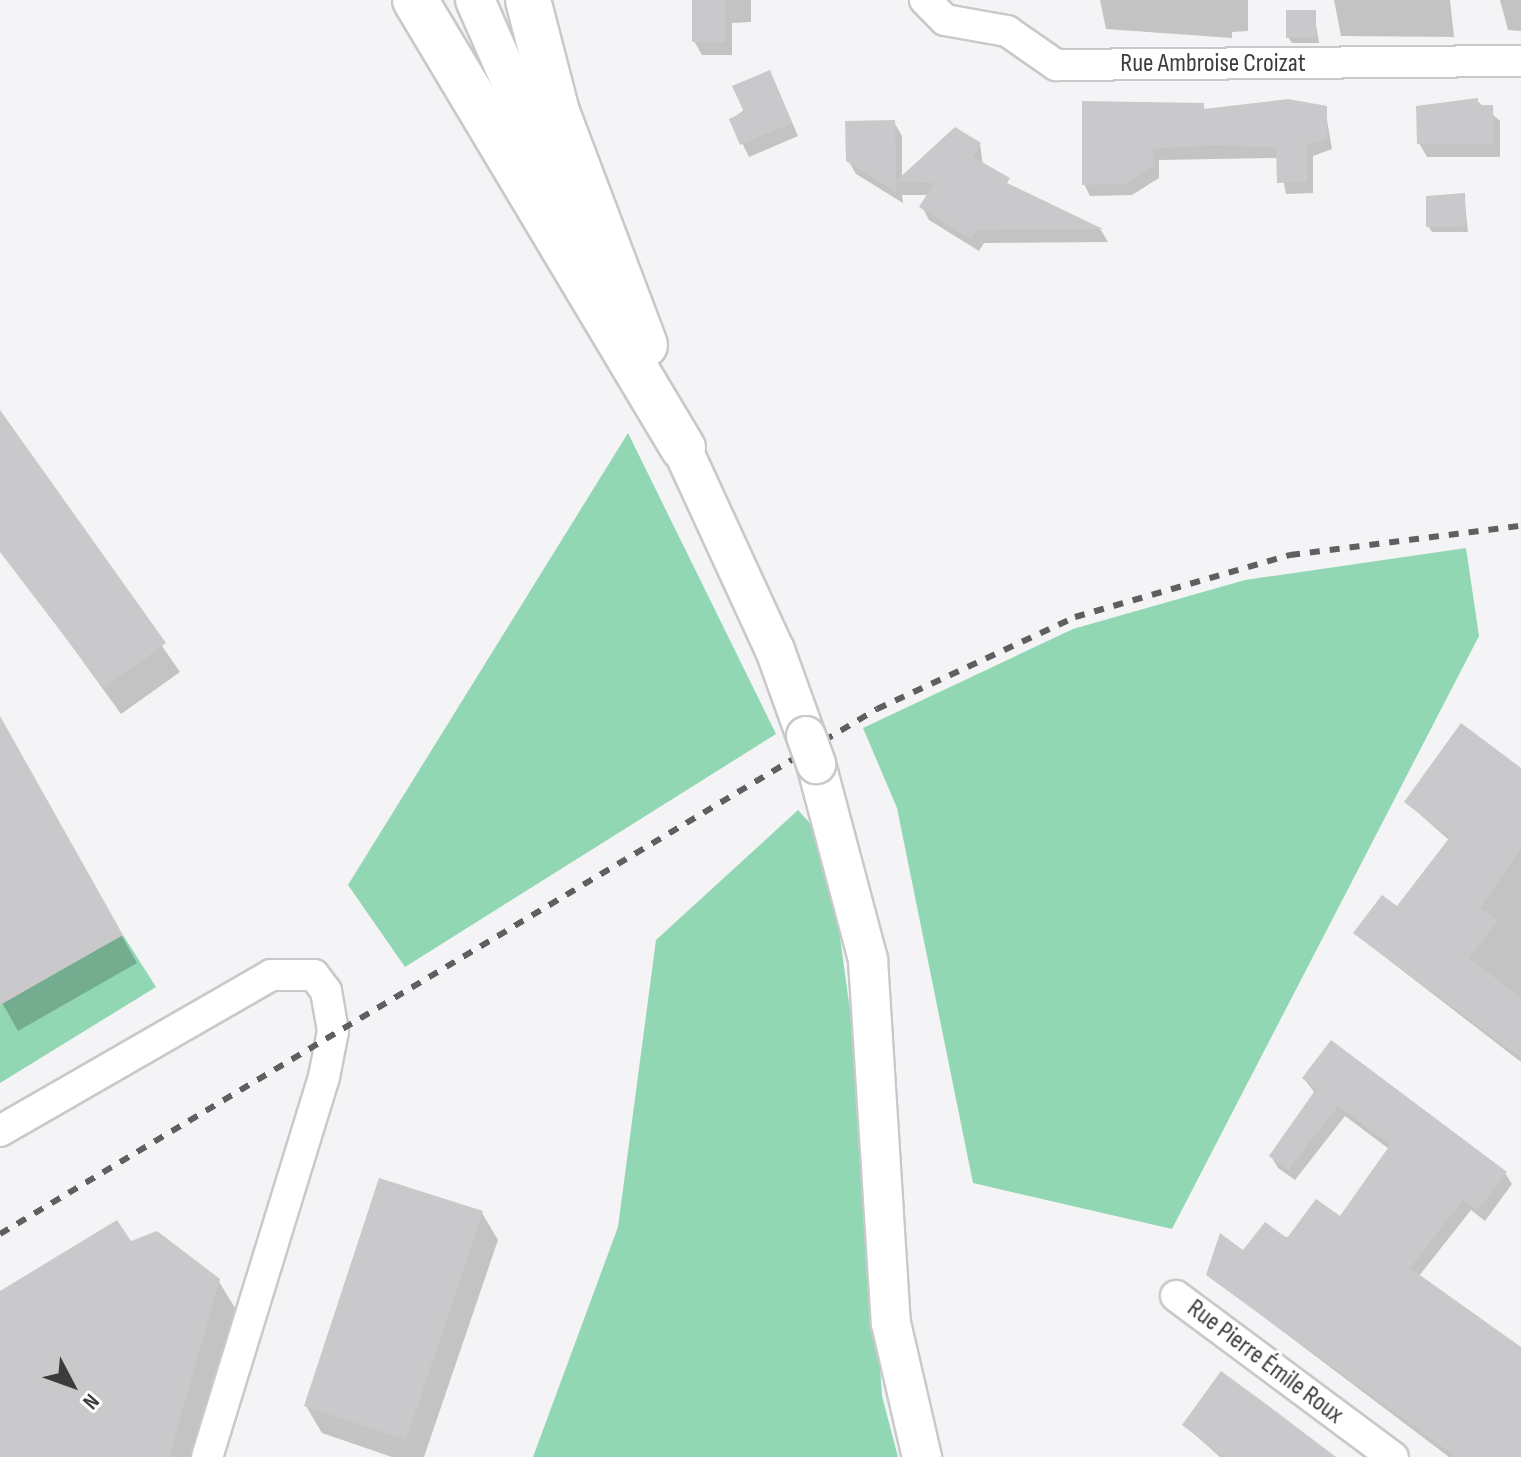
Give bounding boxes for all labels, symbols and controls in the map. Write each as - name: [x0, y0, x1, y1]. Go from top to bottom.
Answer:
- street label: Rue Ambroise Croizat: [1120, 48, 1306, 80]
- street label: Rue Pierre Émile Roux: [1181, 1293, 1349, 1431]
- north arrow: [32, 1345, 112, 1425]
- text: N: [76, 1388, 105, 1414]

